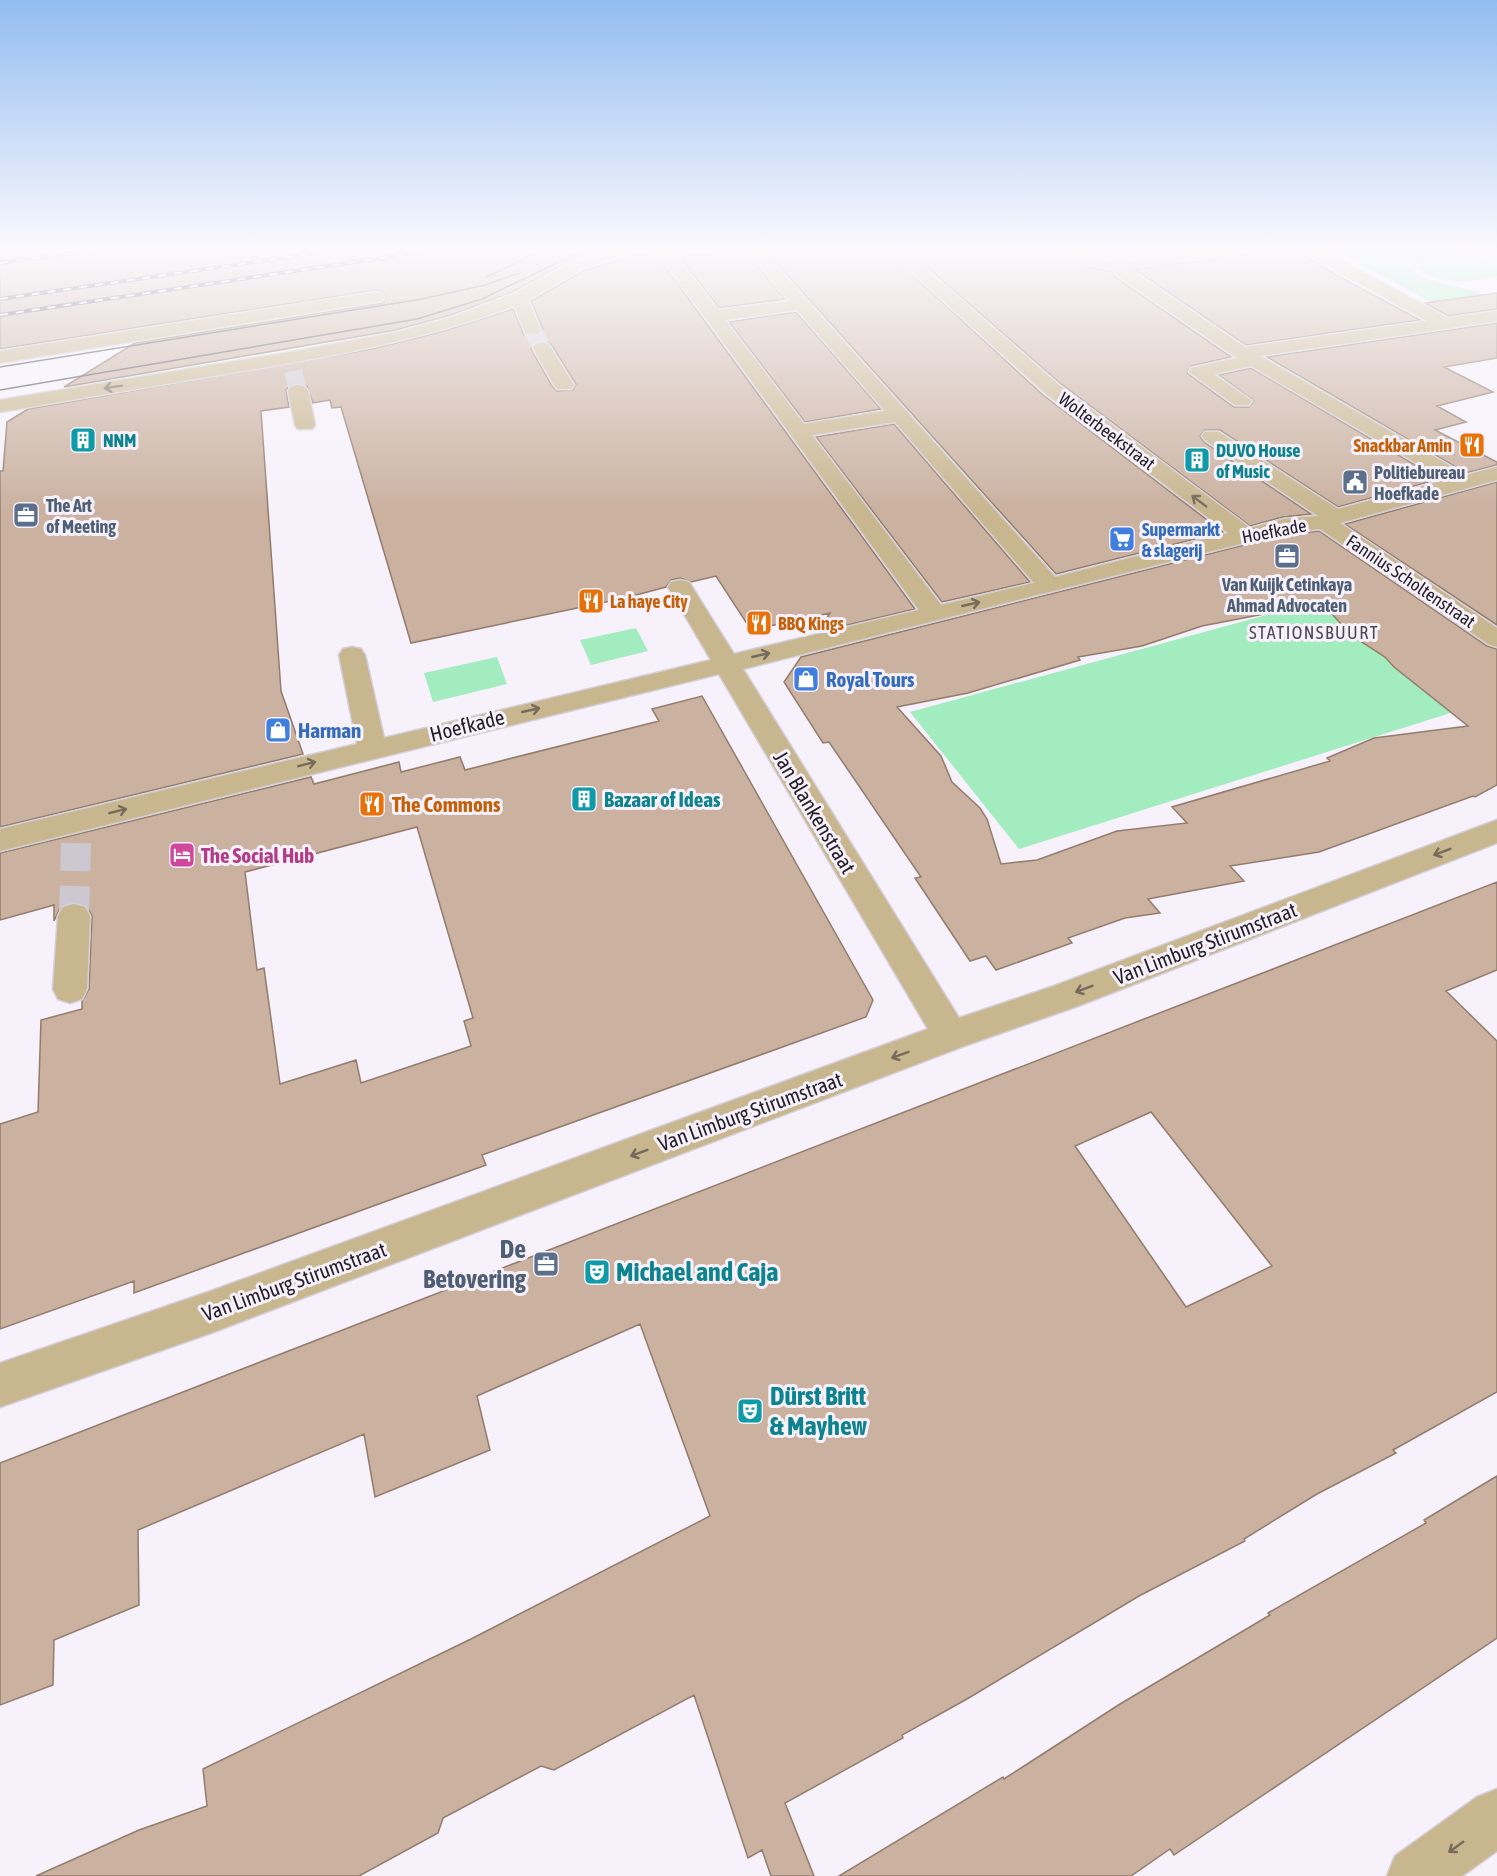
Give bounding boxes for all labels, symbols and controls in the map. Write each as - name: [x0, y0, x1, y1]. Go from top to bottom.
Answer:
- one-way arrow: [103, 382, 123, 393]
- street label: Wolterbeekstraat: [1055, 388, 1159, 474]
- building icon: NNM: [68, 425, 98, 455]
- place label: NNM: [103, 430, 136, 451]
- restaurant icon: Snackbar Amin: [1457, 430, 1487, 460]
- place label: Snackbar Amin: [1353, 435, 1452, 456]
- place label: DUVO House of Music: [1216, 440, 1300, 482]
- building icon: DUVO House of Music: [1182, 445, 1212, 475]
- place label: Politiebureau Hoefkade: [1374, 462, 1466, 504]
- public building icon: Politiebureau Hoefkade: [1340, 467, 1370, 497]
- place label: The Art of Meeting: [46, 495, 116, 537]
- one-way arrow: [1192, 495, 1208, 507]
- office icon: The Art of Meeting: [11, 500, 41, 530]
- street label: Hoefkade: [1240, 514, 1308, 548]
- place label: Supermarkt & slagerij: [1142, 519, 1221, 561]
- supermarket icon: Supermarkt & slagerij: [1107, 524, 1137, 554]
- street label: Fannius Scholtenstraat: [1343, 530, 1479, 632]
- office icon: Van Kuijk Cetinkaya Ahmad Advocaten: [1272, 541, 1302, 571]
- place label: Van Kuijk Cetinkaya Ahmad Advocaten: [1221, 574, 1352, 616]
- restaurant icon: La haye City: [576, 586, 606, 616]
- place label: La haye City: [610, 591, 688, 612]
- one-way arrow: [961, 598, 980, 610]
- restaurant icon: BBQ Kings: [744, 608, 774, 638]
- place label: BBQ Kings: [778, 613, 844, 634]
- district label: STATIONSBUURT: [1249, 622, 1379, 643]
- one-way arrow: [751, 649, 770, 660]
- shop icon: Royal Tours: [791, 664, 821, 694]
- place label: Royal Tours: [826, 667, 915, 691]
- one-way arrow: [521, 703, 540, 715]
- street label: Hoefkade: [427, 704, 507, 746]
- shop icon: Harman: [263, 715, 293, 745]
- place label: Harman: [298, 718, 361, 742]
- street label: Jan Blankenstraat: [769, 747, 861, 877]
- one-way arrow: [297, 758, 316, 770]
- building icon: Bazaar of Ideas: [569, 784, 599, 814]
- place label: Bazaar of Ideas: [604, 787, 721, 811]
- restaurant icon: The Commons: [357, 789, 387, 819]
- place label: The Commons: [392, 792, 501, 816]
- one-way arrow: [108, 805, 127, 817]
- hotel icon: The Social Hub: [167, 840, 197, 870]
- place label: The Social Hub: [201, 843, 314, 867]
- one-way arrow: [1433, 847, 1452, 858]
- street label: Van Limburg Stirumstraat: [1110, 897, 1300, 989]
- one-way arrow: [1075, 985, 1093, 996]
- one-way arrow: [891, 1050, 910, 1061]
- street label: Van Limburg Stirumstraat: [655, 1067, 845, 1155]
- one-way arrow: [630, 1148, 649, 1159]
- place label: De Betovering: [423, 1234, 527, 1294]
- street label: Van Limburg Stirumstraat: [199, 1237, 389, 1325]
- office icon: De Betovering: [531, 1249, 561, 1279]
- theatre icon: Michael and Caja: [582, 1257, 612, 1287]
- place label: Michael and Caja: [616, 1257, 778, 1287]
- place label: Dürst Britt & Mayhew: [770, 1381, 867, 1441]
- theatre icon: Dürst Britt & Mayhew: [735, 1396, 765, 1426]
- one-way arrow: [1449, 1840, 1465, 1853]

